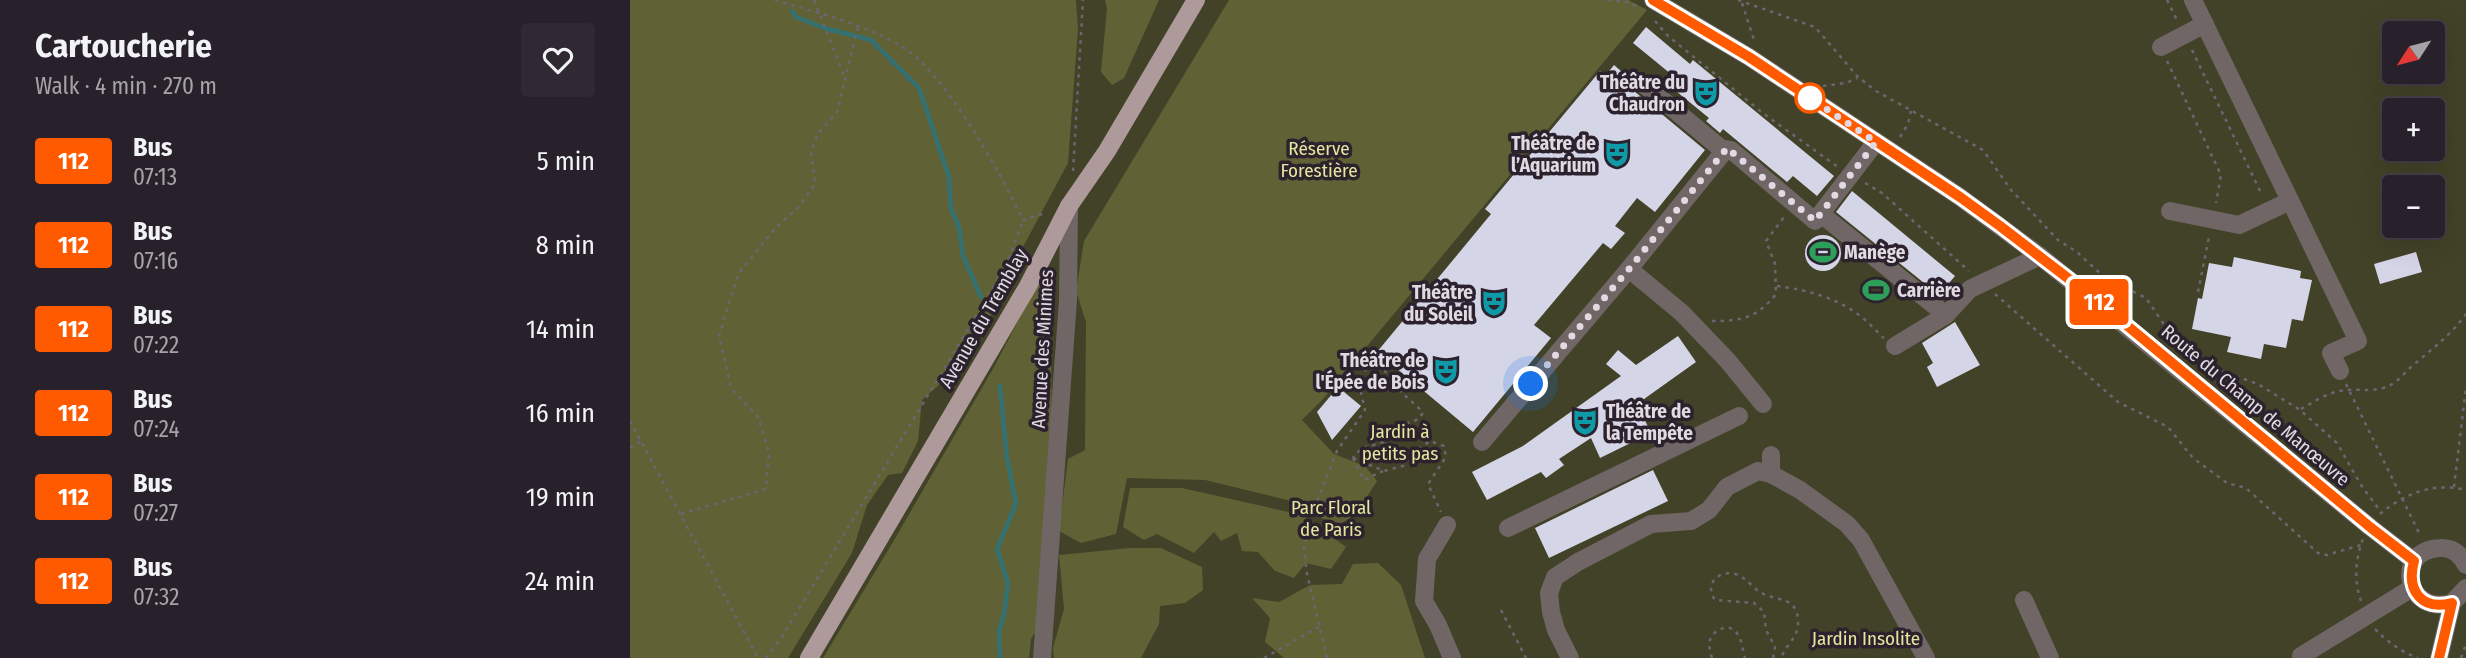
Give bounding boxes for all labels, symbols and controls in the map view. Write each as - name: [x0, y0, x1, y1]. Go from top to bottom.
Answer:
- north arrow: [2382, 21, 2445, 84]
- map controls: [2382, 21, 2445, 238]
- button: heart: [521, 23, 595, 97]
- text: Cartoucherie: [35, 26, 212, 66]
- place label: Théâtre du Chaudron: [1600, 71, 1685, 116]
- text: Walk · 4 min · 270 m: [35, 72, 217, 100]
- theatre icon: Théâtre du Chaudron: [1691, 78, 1721, 108]
- unlabelled marker: [1795, 83, 1825, 113]
- button: +: [2382, 98, 2445, 161]
- text: Bus: [133, 132, 172, 163]
- place label: Théâtre de l’Aquarium: [1511, 132, 1596, 177]
- park label: Réserve Forestière: [1280, 137, 1358, 182]
- theatre icon: Théâtre de l’Aquarium: [1602, 139, 1632, 169]
- text: 5 min: [537, 146, 595, 177]
- text: 112: [58, 147, 89, 175]
- text: 07:13: [133, 163, 177, 191]
- button: −: [2382, 175, 2445, 238]
- text: Bus: [133, 216, 172, 247]
- text: 8 min: [536, 230, 595, 261]
- text: 112: [58, 231, 89, 259]
- sports icon: Manège: [1808, 237, 1838, 267]
- place label: Manège: [1844, 241, 1906, 264]
- street label: Avenue du Tremblay: [934, 244, 1033, 392]
- text: 07:16: [133, 247, 178, 275]
- street label: Avenue des Minimes: [1027, 269, 1058, 429]
- sports icon: Carrière: [1861, 275, 1891, 305]
- place label: Carrière: [1897, 279, 1961, 302]
- line badge: 112: [2059, 279, 2139, 325]
- place label: Théâtre du Soleil: [1404, 281, 1474, 326]
- theatre icon: Théâtre du Soleil: [1479, 288, 1509, 318]
- text: 112: [2084, 288, 2114, 316]
- text: Bus: [133, 300, 172, 331]
- text: 14 min: [526, 314, 595, 345]
- text: 112: [58, 315, 89, 343]
- street label: Route du Champ de Manœuvre: [2157, 320, 2355, 491]
- text: 07:22: [133, 331, 179, 359]
- place label: Théâtre de l'Épée de Bois: [1316, 349, 1426, 394]
- theatre icon: Théâtre de l'Épée de Bois: [1431, 356, 1461, 386]
- your location: [1513, 366, 1548, 401]
- text: Bus: [133, 384, 172, 415]
- text: 16 min: [526, 398, 595, 429]
- text: 112: [58, 399, 89, 427]
- place label: Théâtre de la Tempête: [1606, 400, 1693, 445]
- theatre icon: Théâtre de la Tempête: [1570, 407, 1600, 437]
- text: 07:24: [133, 415, 180, 443]
- park label: Jardin à petits pas: [1362, 420, 1438, 465]
- text: Bus: [133, 468, 172, 499]
- text: 19 min: [526, 482, 595, 513]
- text: 112: [58, 483, 89, 511]
- park label: Parc Floral de Paris: [1291, 496, 1371, 541]
- text: 07:27: [133, 499, 178, 527]
- text: Bus: [133, 552, 172, 583]
- text: 24 min: [525, 566, 595, 597]
- text: 112: [58, 567, 89, 595]
- text: 07:32: [133, 583, 179, 611]
- park label: Jardin Insolite: [1812, 627, 1920, 650]

